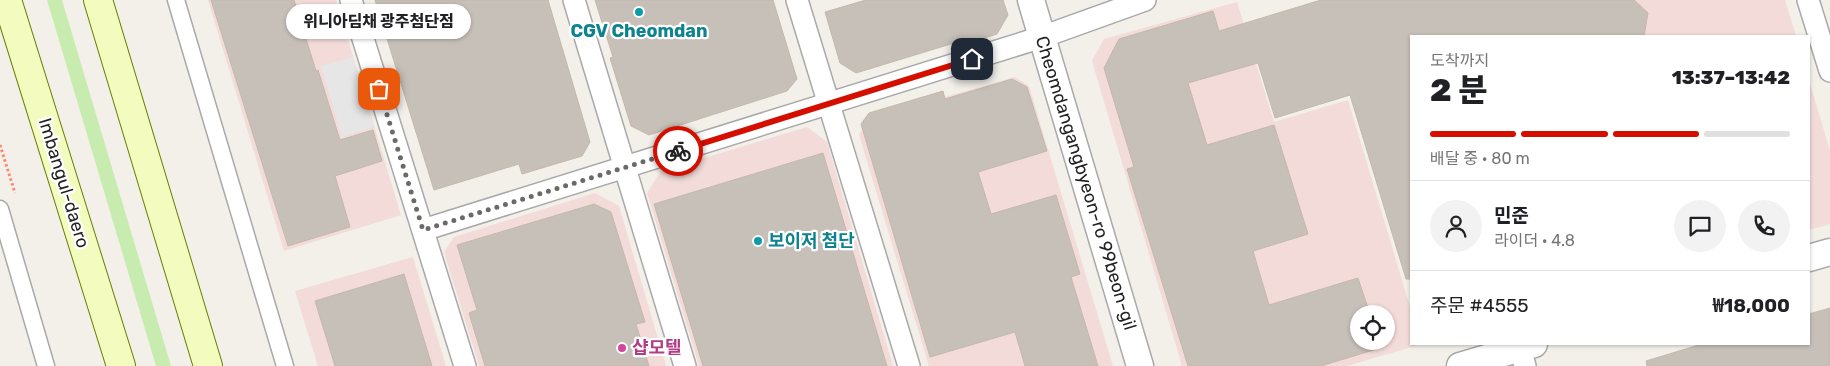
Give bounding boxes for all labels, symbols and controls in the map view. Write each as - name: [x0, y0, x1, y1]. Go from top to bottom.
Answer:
- callout: 위니아딤채 광주첨단점: [286, 4, 472, 39]
- marker: CGV Cheomdan: [633, 6, 645, 18]
- text: 위니아딤채 광주첨단점: [303, 12, 454, 31]
- place label: CGV Cheomdan: [570, 20, 708, 42]
- street label: Cheomdangangbyeon-ro 99beon-gil: [1031, 33, 1141, 333]
- pin: [951, 38, 993, 80]
- icon: home: [958, 45, 986, 73]
- text: 도착까지: [1430, 51, 1489, 70]
- text: 13:37–13:42: [1672, 66, 1790, 89]
- pin: [358, 68, 400, 110]
- text: 2 분: [1430, 71, 1488, 109]
- icon: bag: [365, 75, 393, 103]
- street label: Imbangul-daero: [34, 115, 94, 251]
- courier: [653, 126, 703, 176]
- icon: bike: [664, 137, 692, 165]
- text: 배달 중 · 80 m: [1430, 149, 1530, 168]
- button: person: [1430, 200, 1482, 252]
- button: chat: [1674, 200, 1726, 252]
- button: phone: [1738, 200, 1790, 252]
- text: 민준: [1494, 204, 1529, 227]
- place label: 보이저 첨단: [768, 230, 855, 252]
- text: 라이더 · 4.8: [1494, 231, 1575, 250]
- marker: 보이저 첨단: [752, 235, 764, 247]
- text: 주문 #4555: [1430, 294, 1529, 317]
- text: ₩18,000: [1713, 294, 1790, 317]
- map controls: [1350, 305, 1395, 350]
- button: locate: [1350, 305, 1395, 350]
- place label: 샵모텔: [632, 337, 682, 359]
- marker: 샵모텔: [616, 342, 628, 354]

